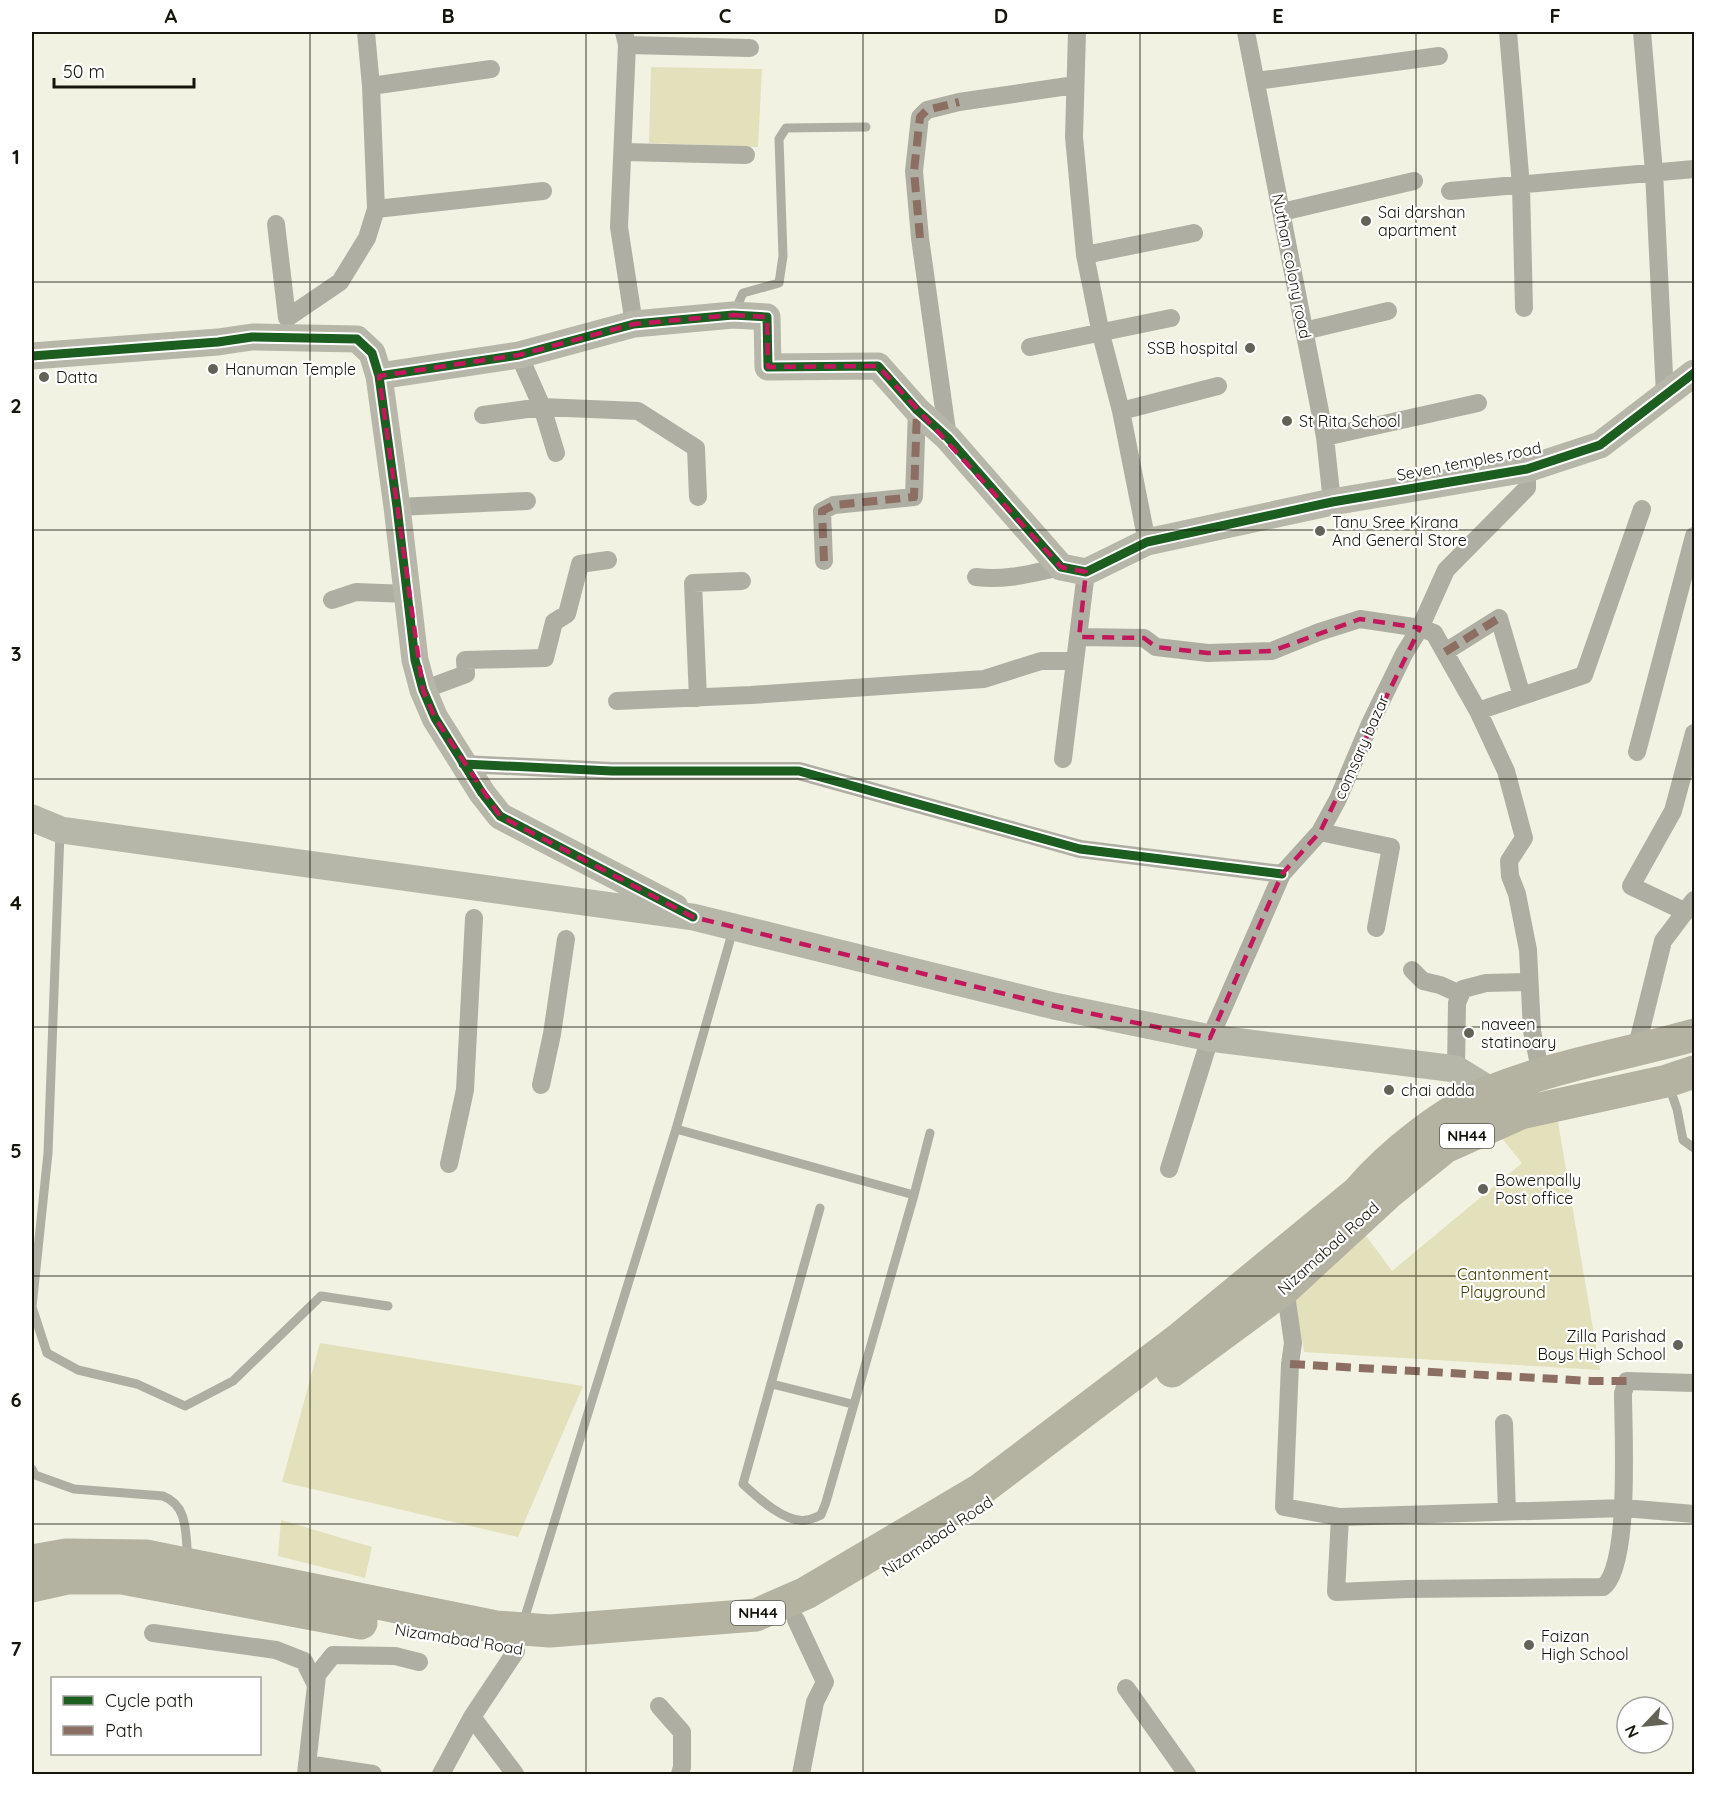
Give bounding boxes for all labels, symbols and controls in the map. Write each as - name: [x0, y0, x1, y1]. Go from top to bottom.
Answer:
- text: A: [165, 3, 178, 28]
- text: B: [441, 3, 455, 28]
- text: C: [719, 3, 732, 28]
- text: D: [994, 3, 1008, 28]
- text: E: [1272, 3, 1284, 28]
- text: F: [1549, 3, 1561, 28]
- scale bar: [54, 51, 194, 89]
- text: 50 m: [63, 60, 105, 83]
- text: 1: [12, 144, 20, 169]
- street label: Nuthan colony road: [1268, 192, 1316, 340]
- place label: Sai darshan apartment: [1378, 202, 1466, 240]
- marker: Sai darshan apartment: [1359, 214, 1373, 228]
- place label: SSB hospital: [1147, 338, 1238, 358]
- marker: SSB hospital: [1243, 341, 1257, 355]
- place label: Hanuman Temple: [225, 359, 356, 379]
- marker: Hanuman Temple: [206, 362, 220, 376]
- place label: Datta: [56, 367, 98, 387]
- marker: Datta: [37, 370, 51, 384]
- text: 2: [10, 393, 22, 418]
- place label: St Rita School: [1299, 411, 1401, 431]
- marker: St Rita School: [1280, 414, 1294, 428]
- street label: Seven temples road: [1395, 437, 1543, 485]
- place label: Tanu Sree Kirana And General Store: [1332, 512, 1467, 550]
- marker: Tanu Sree Kirana And General Store: [1313, 524, 1327, 538]
- text: 3: [11, 641, 21, 666]
- street label: comsary bazar: [1329, 692, 1393, 802]
- text: 4: [10, 890, 22, 915]
- place label: naveen statinoary: [1481, 1014, 1556, 1052]
- marker: naveen statinoary: [1462, 1026, 1476, 1040]
- place label: chai adda: [1401, 1080, 1475, 1100]
- marker: chai adda: [1382, 1083, 1396, 1097]
- road number: NH44: [1440, 1124, 1494, 1148]
- text: 5: [10, 1138, 22, 1163]
- place label: Bowenpally Post office: [1495, 1170, 1581, 1208]
- marker: Bowenpally Post office: [1476, 1182, 1490, 1196]
- street label: Nizamabad Road: [1273, 1197, 1383, 1299]
- park label: Cantonment Playground: [1457, 1264, 1549, 1302]
- place label: Zilla Parishad Boys High School: [1537, 1326, 1666, 1364]
- marker: Zilla Parishad Boys High School: [1671, 1338, 1685, 1352]
- text: 6: [10, 1387, 22, 1412]
- street label: Nizamabad Road: [878, 1491, 996, 1581]
- road number: NH44: [731, 1601, 785, 1625]
- street label: Nizamabad Road: [393, 1619, 525, 1659]
- place label: Faizan High School: [1541, 1626, 1629, 1664]
- text: 7: [11, 1636, 22, 1661]
- marker: Faizan High School: [1522, 1638, 1536, 1652]
- legend: [51, 1677, 261, 1755]
- text: Cycle path: [105, 1689, 193, 1712]
- north arrow: [1615, 1695, 1675, 1755]
- text: Path: [105, 1719, 143, 1742]
- text: N: [1620, 1722, 1643, 1741]

